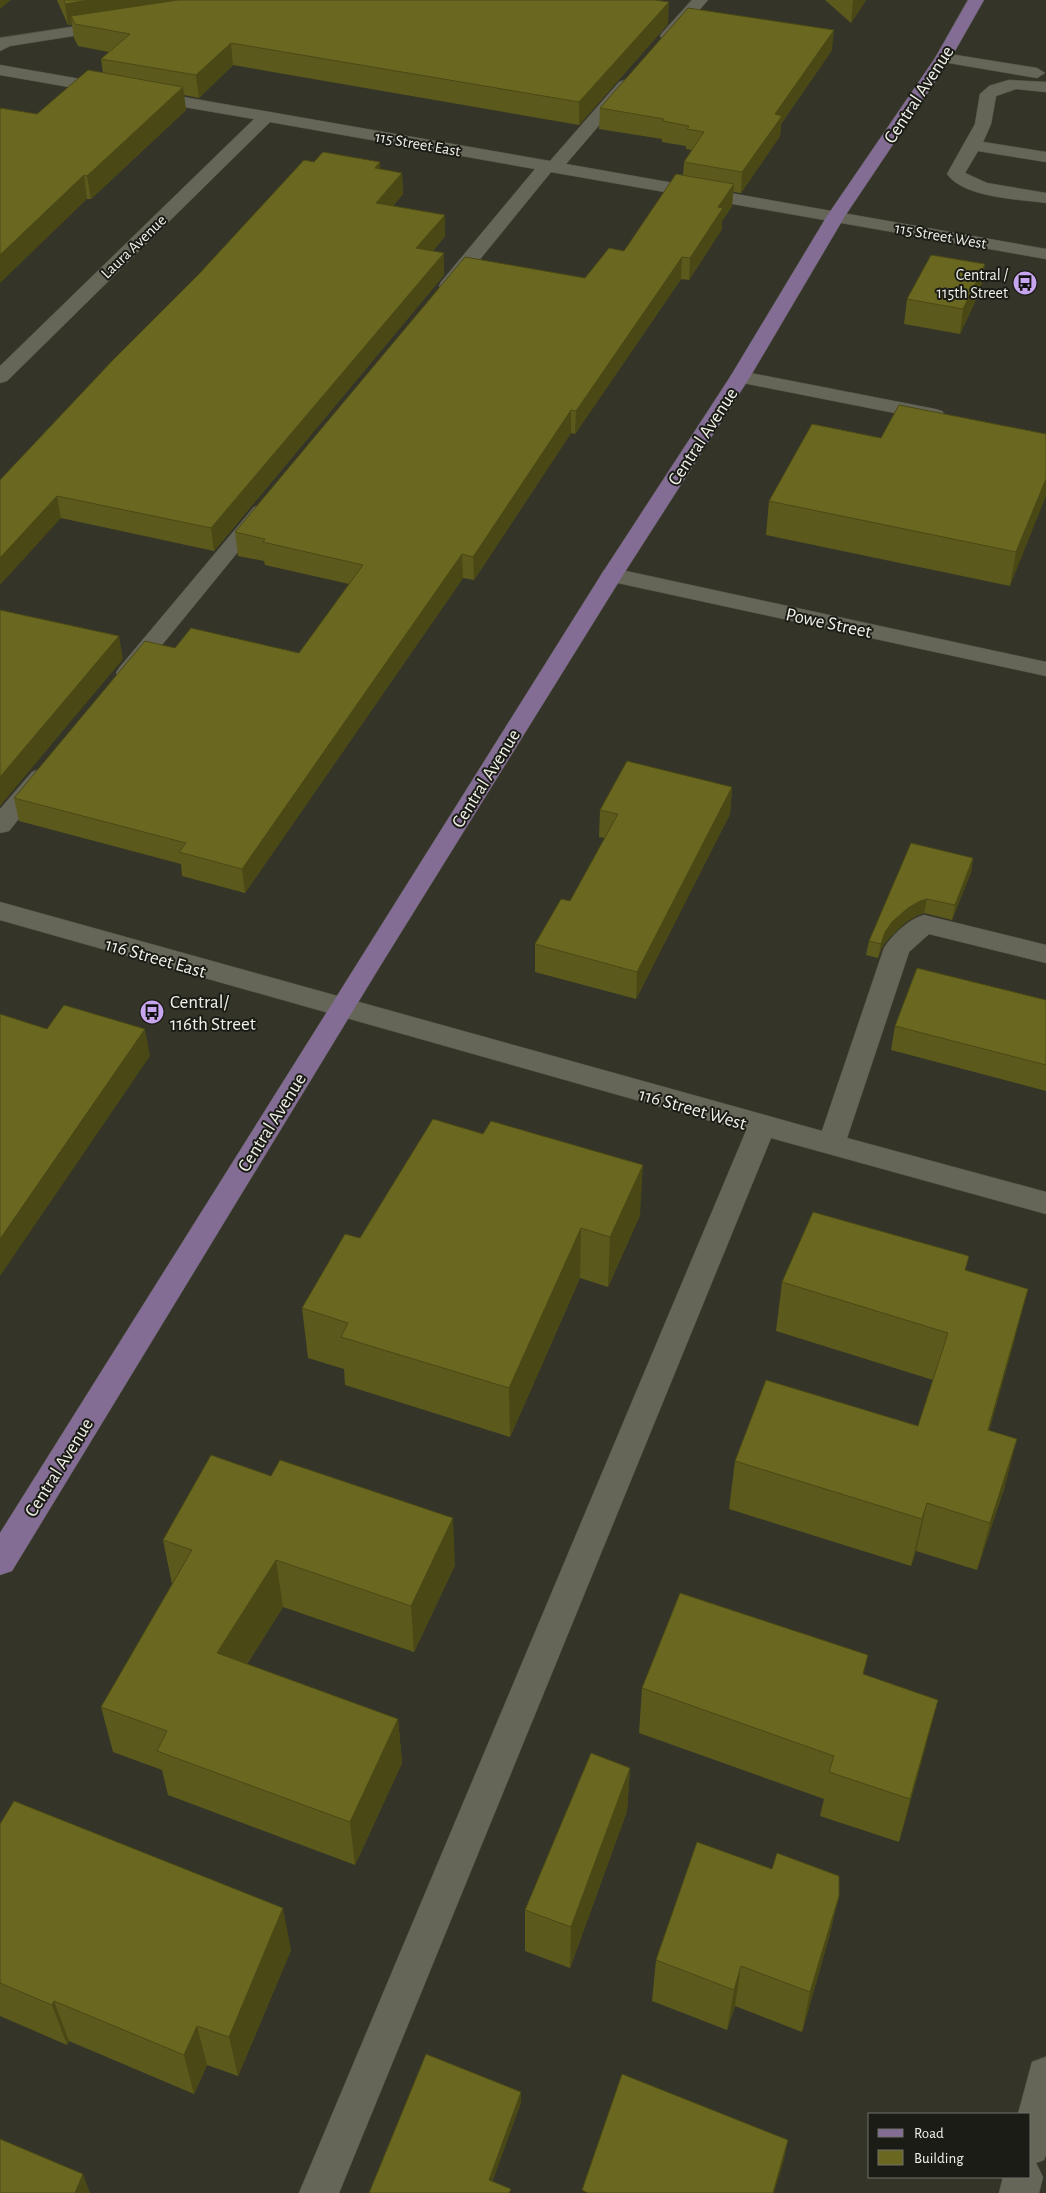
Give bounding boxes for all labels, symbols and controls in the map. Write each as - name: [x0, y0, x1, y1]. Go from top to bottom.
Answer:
- street label: Central Avenue: [881, 43, 958, 147]
- street label: 115 Street East: [374, 129, 462, 159]
- street label: Laura Avenue: [98, 212, 169, 282]
- street label: 115 Street West: [894, 220, 988, 252]
- place label: Central / 115th Street: [937, 267, 1008, 301]
- bus stop icon: Central / 115th Street: [1012, 270, 1038, 296]
- street label: Central Avenue: [665, 385, 742, 489]
- street label: Powe Street: [784, 605, 873, 642]
- street label: Central Avenue: [449, 726, 524, 831]
- street label: 116 Street East: [103, 935, 208, 982]
- place label: Central/ 116th Street: [170, 993, 256, 1034]
- bus stop icon: Central/ 116th Street: [139, 999, 165, 1025]
- street label: Central Avenue: [235, 1070, 310, 1175]
- street label: 116 Street West: [637, 1085, 749, 1134]
- street label: Central Avenue: [22, 1415, 97, 1520]
- legend: [868, 2113, 1031, 2178]
- text: Road: [914, 2126, 944, 2141]
- text: Building: [914, 2151, 964, 2166]

